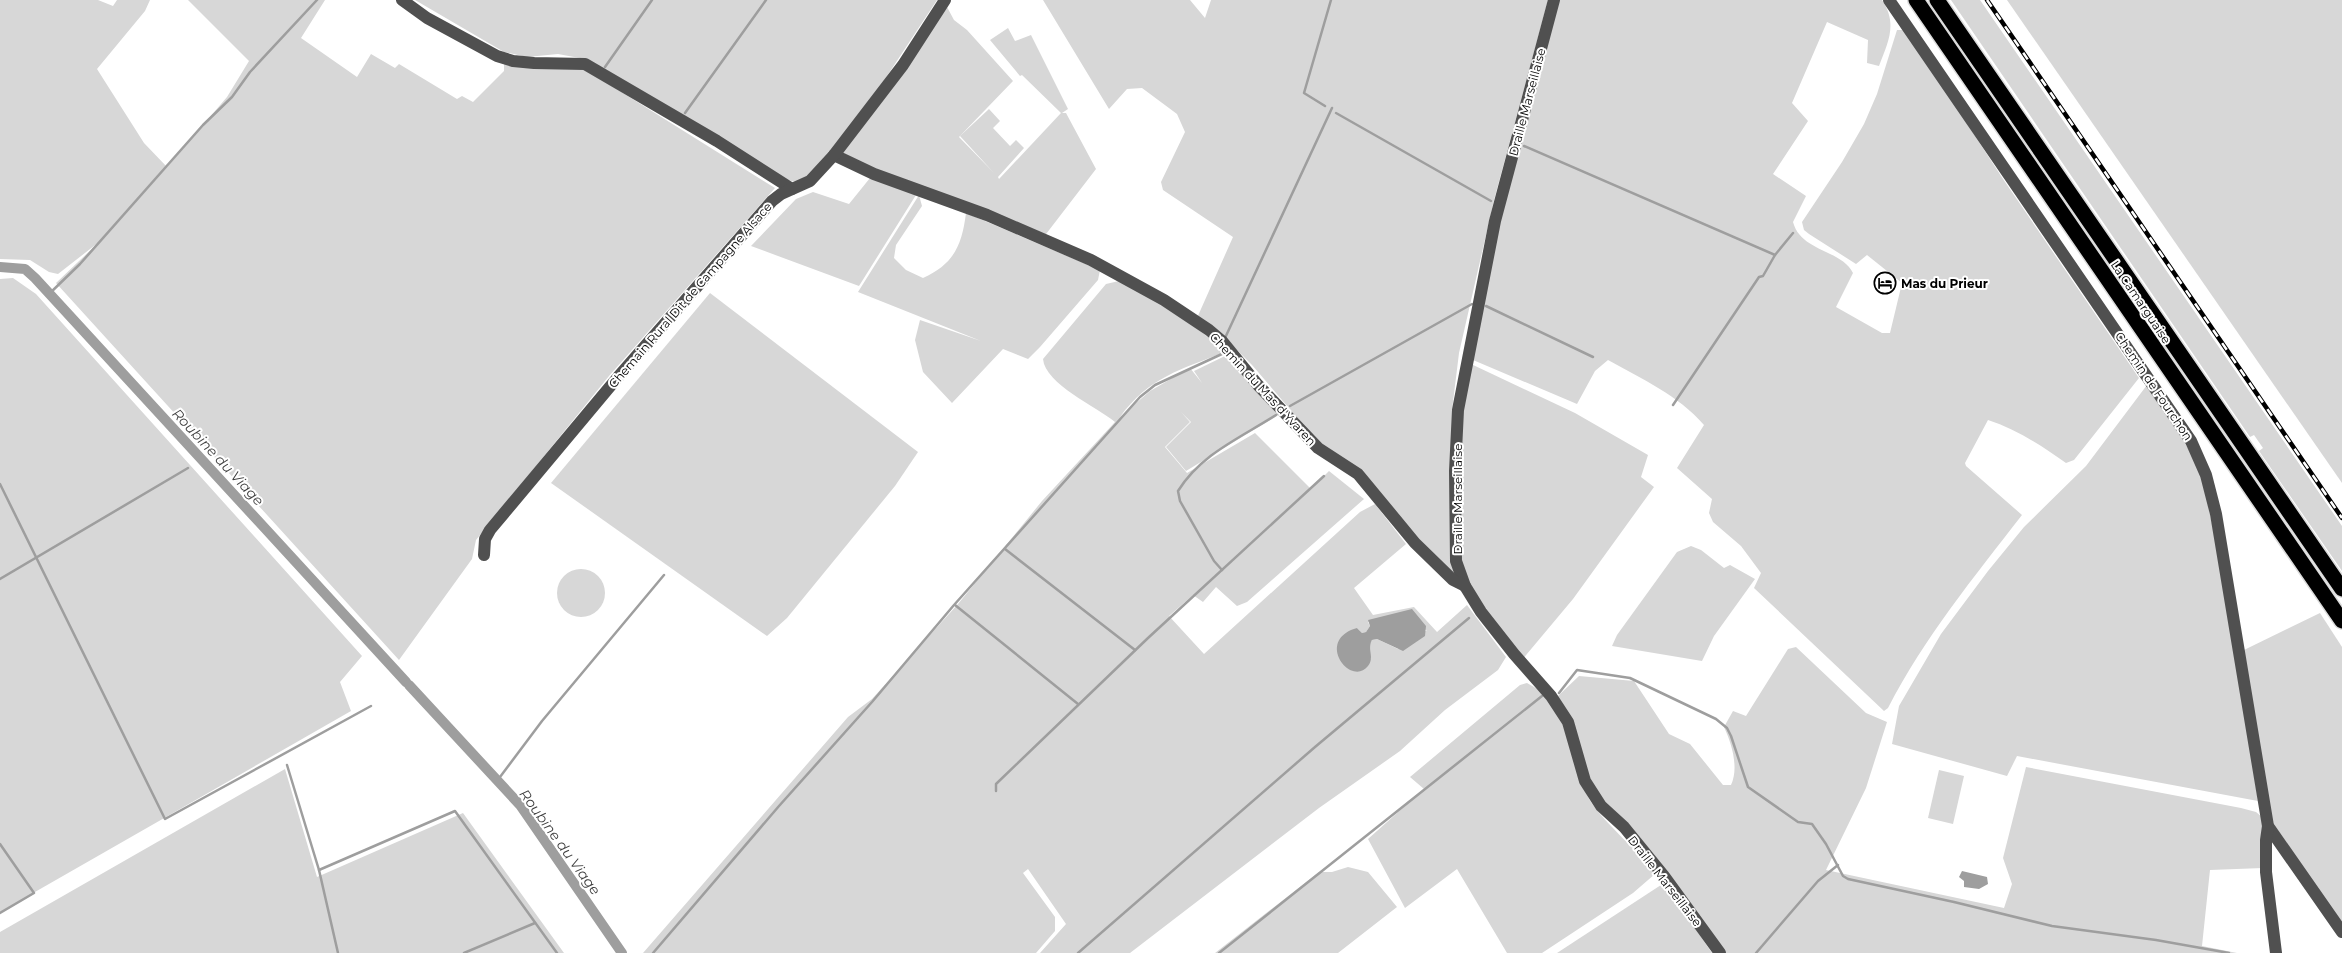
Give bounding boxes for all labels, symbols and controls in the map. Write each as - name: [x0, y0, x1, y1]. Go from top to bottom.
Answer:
- street label: Draille Marseillaise: [1505, 46, 1549, 158]
- street label: Chemain Rural Dit de Campagne Alsace: [605, 199, 775, 391]
- street label: La Camarguaise: [2108, 258, 2174, 346]
- hotel icon: Mas du Prieur: [1873, 271, 1897, 295]
- place label: Mas du Prieur: [1901, 276, 1988, 291]
- street label: Chemin du Mas d'Yvaren: [1207, 329, 1319, 449]
- street label: Chemin de Fourchon: [2112, 329, 2196, 443]
- water label: Roubine du Viage: [168, 405, 268, 509]
- street label: Draille Marseillaise: [1450, 444, 1465, 554]
- water label: Roubine du Viage: [516, 786, 604, 898]
- street label: Draille Marseillaise: [1625, 833, 1705, 929]

